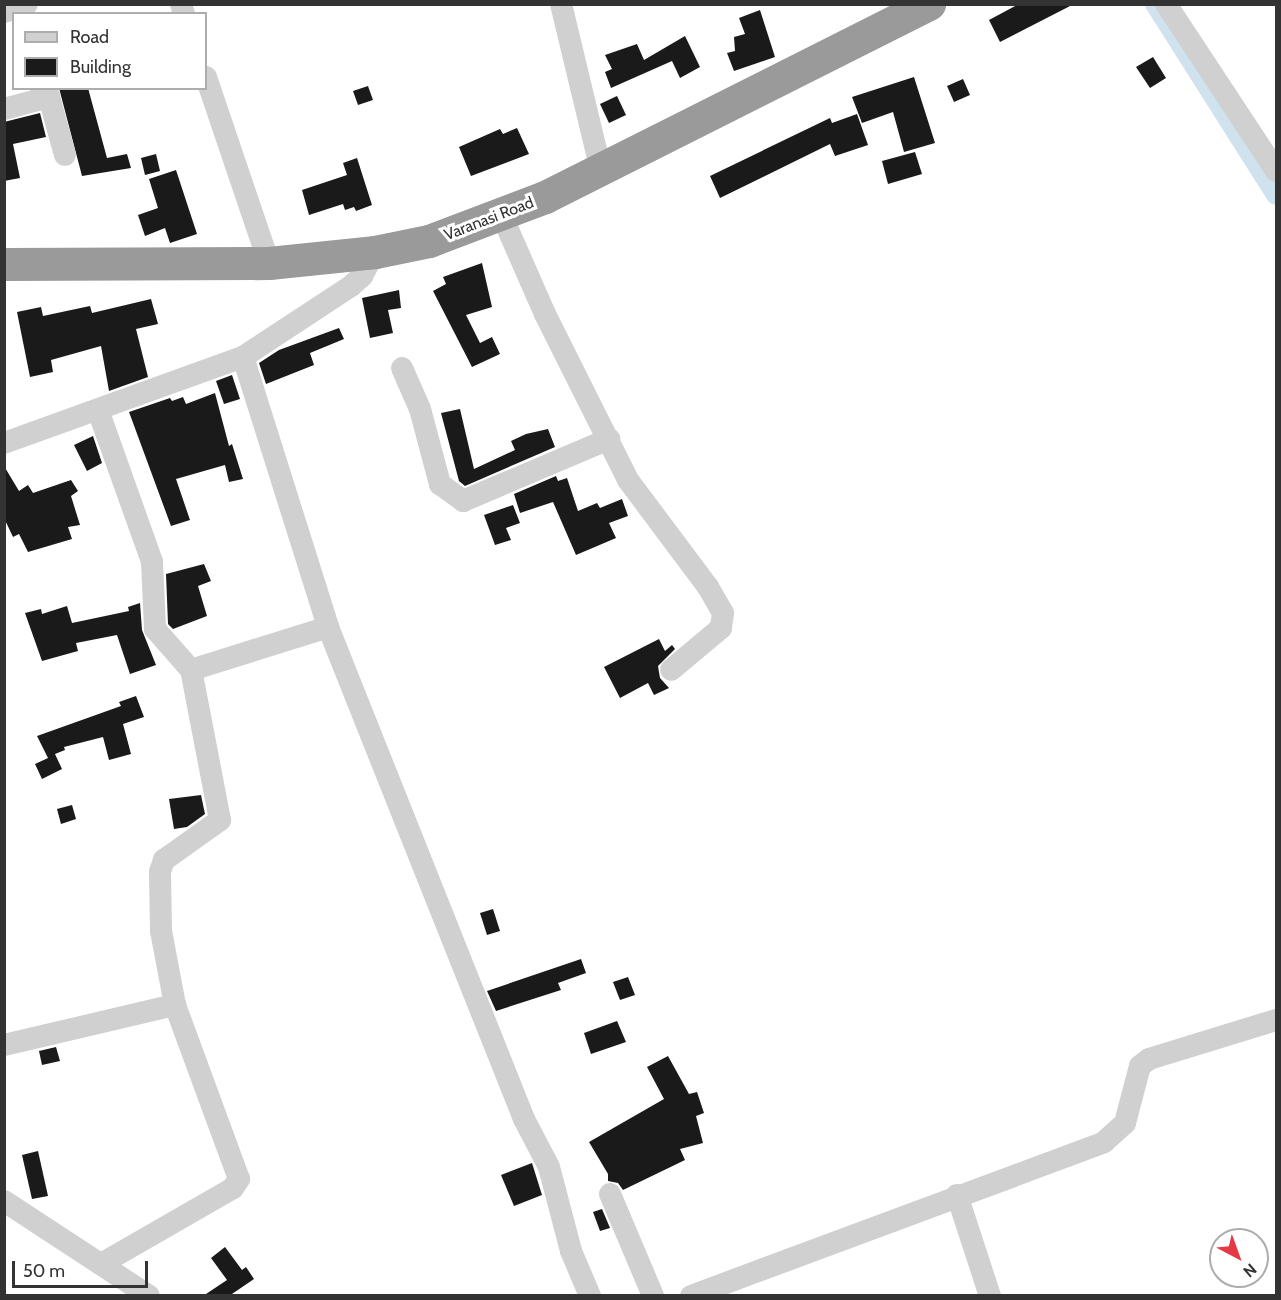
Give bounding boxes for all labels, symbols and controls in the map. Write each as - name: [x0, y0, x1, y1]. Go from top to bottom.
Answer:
- legend: [12, 12, 207, 90]
- text: Road: [70, 26, 109, 48]
- text: Building: [70, 56, 131, 78]
- street label: Varanasi Road: [442, 193, 536, 245]
- north arrow: [1209, 1228, 1269, 1288]
- scale bar: [15, 1249, 152, 1287]
- text: 50 m: [23, 1260, 65, 1282]
- text: N: [1239, 1260, 1260, 1281]

